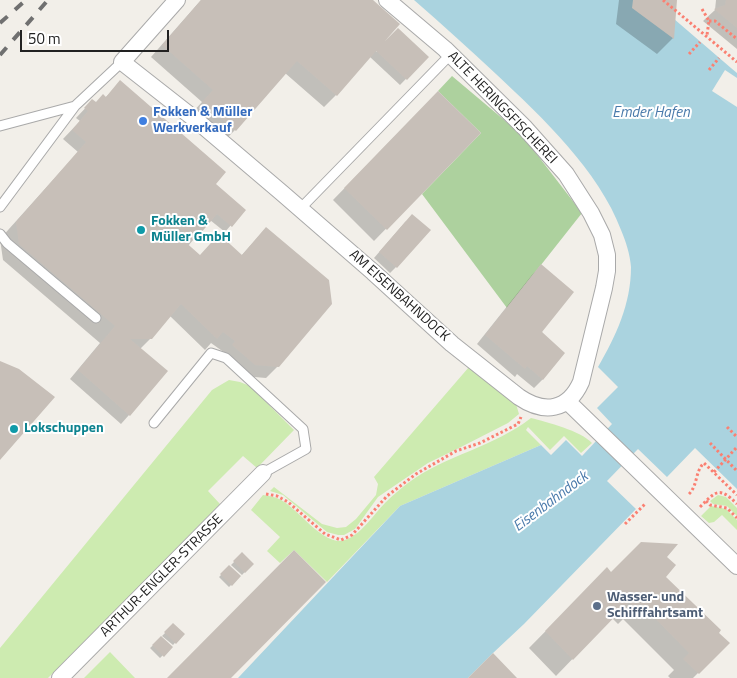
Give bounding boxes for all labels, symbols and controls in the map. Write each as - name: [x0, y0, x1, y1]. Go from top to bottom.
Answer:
- scale bar: [22, 20, 171, 52]
- text: 50 m: [28, 27, 61, 50]
- street label: ALTE HERINGSFISCHEREI: [444, 48, 560, 168]
- water label: Emder Hafen: [612, 104, 690, 122]
- place label: Fokken & Müller Werkverkauf: [153, 105, 252, 138]
- marker: Fokken & Müller Werkverkauf: [137, 115, 149, 127]
- place label: Fokken & Müller GmbH: [151, 214, 231, 246]
- marker: Fokken & Müller GmbH: [135, 224, 147, 236]
- street label: AM EISENBAHNDOCK: [346, 247, 452, 345]
- place label: Lokschuppen: [24, 421, 104, 437]
- marker: Lokschuppen: [8, 423, 20, 435]
- water label: Eisenbahndock: [510, 468, 592, 536]
- street label: ARTHUR-ENGLER-STRASSE: [97, 511, 227, 641]
- place label: Wasser- und Schifffahrtsamt: [607, 590, 703, 622]
- marker: Wasser- und Schifffahrtsamt: [591, 600, 603, 612]

